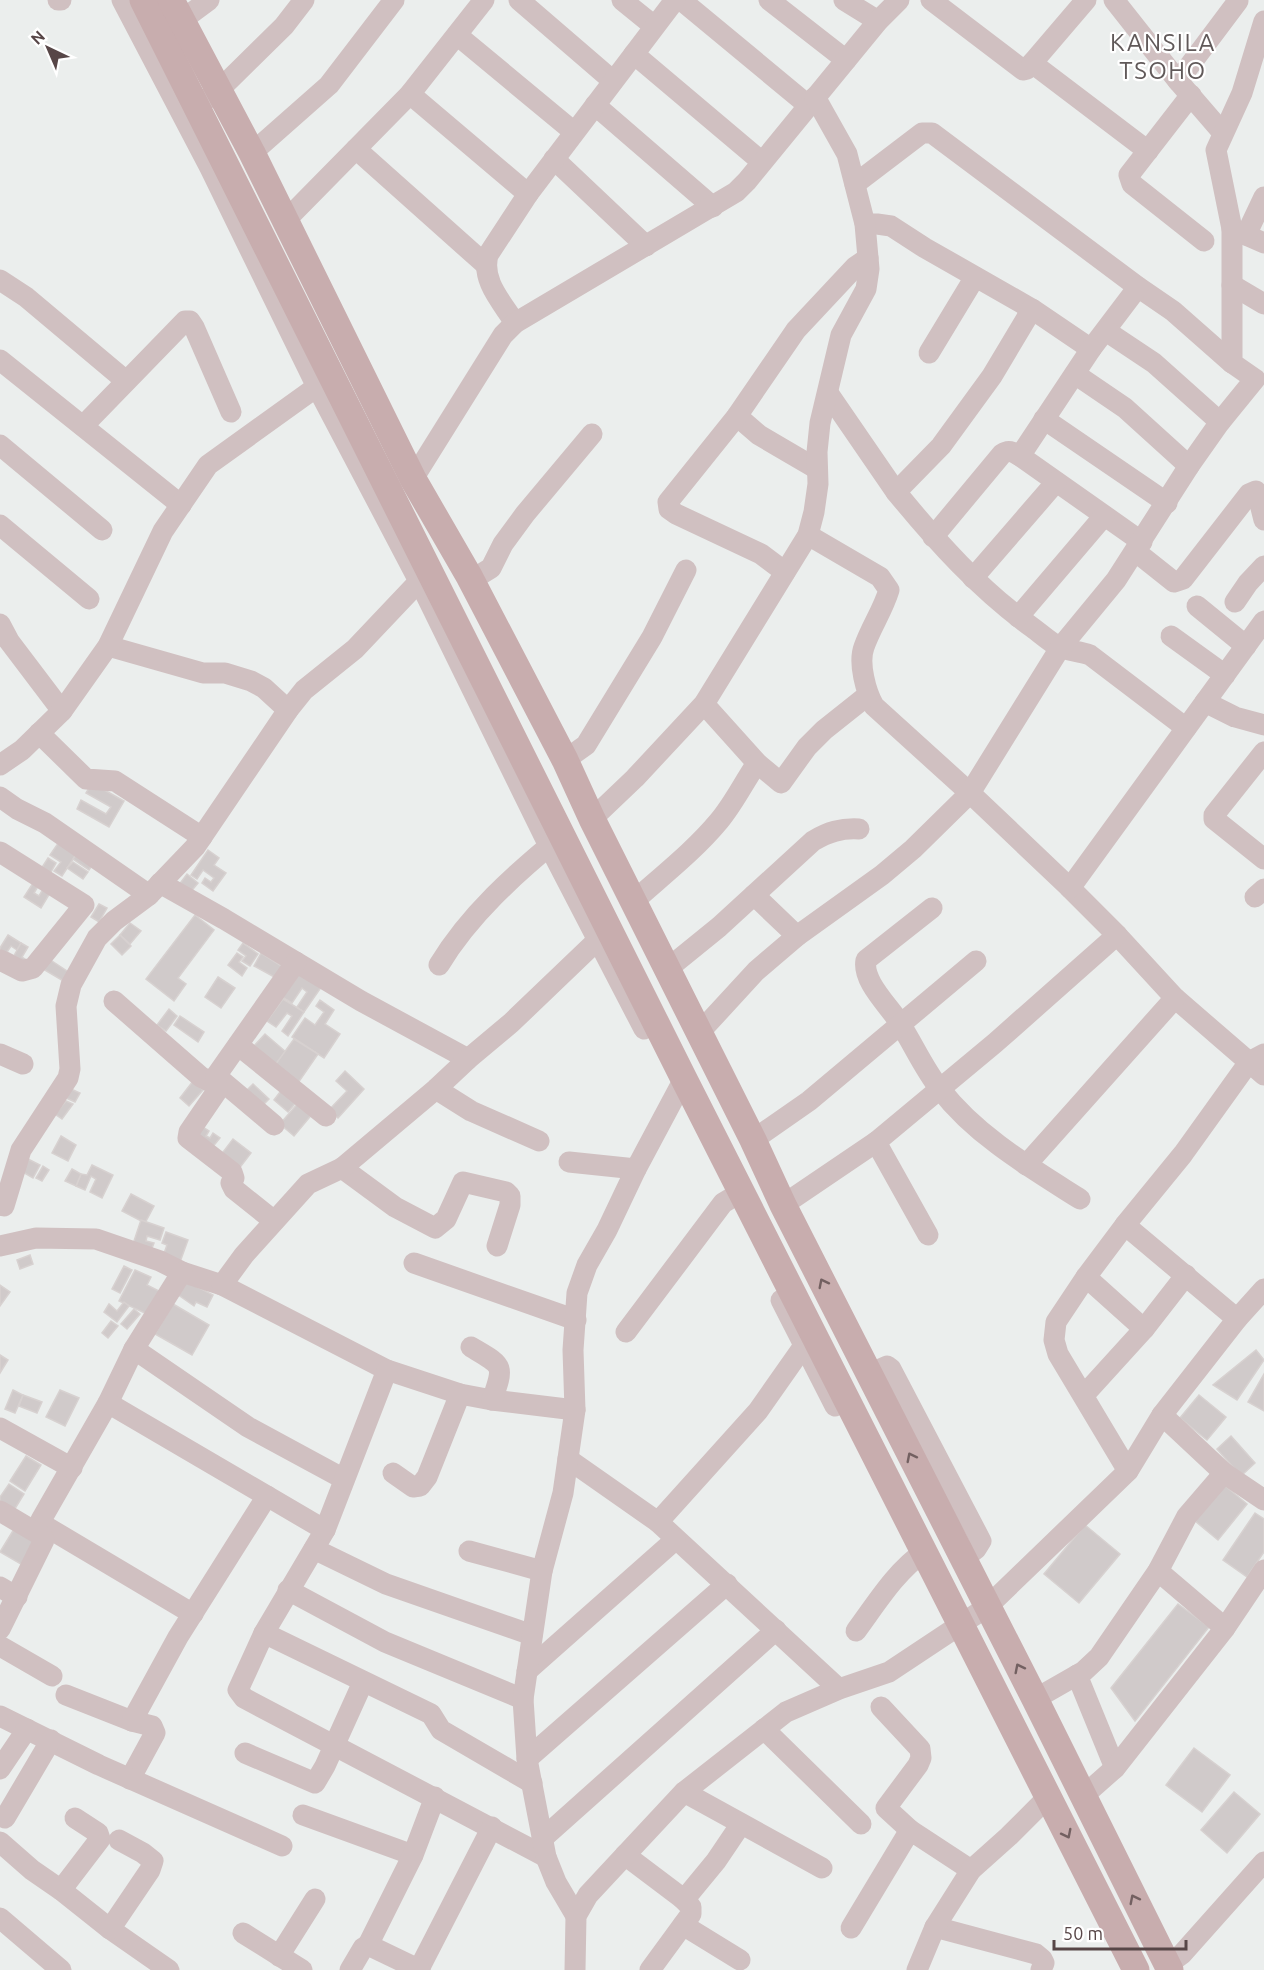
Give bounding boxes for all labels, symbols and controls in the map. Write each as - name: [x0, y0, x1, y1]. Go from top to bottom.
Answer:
- north arrow: [18, 18, 78, 78]
- text: N: [27, 27, 48, 48]
- district label: KANSILA TSOHO: [1110, 29, 1216, 84]
- one-way arrow: [819, 1279, 830, 1289]
- one-way arrow: [907, 1452, 919, 1463]
- one-way arrow: [1015, 1664, 1026, 1674]
- one-way arrow: [1060, 1827, 1071, 1838]
- one-way arrow: [1130, 1895, 1141, 1905]
- scale bar: [1054, 1913, 1186, 1951]
- text: 50 m: [1063, 1923, 1103, 1943]

